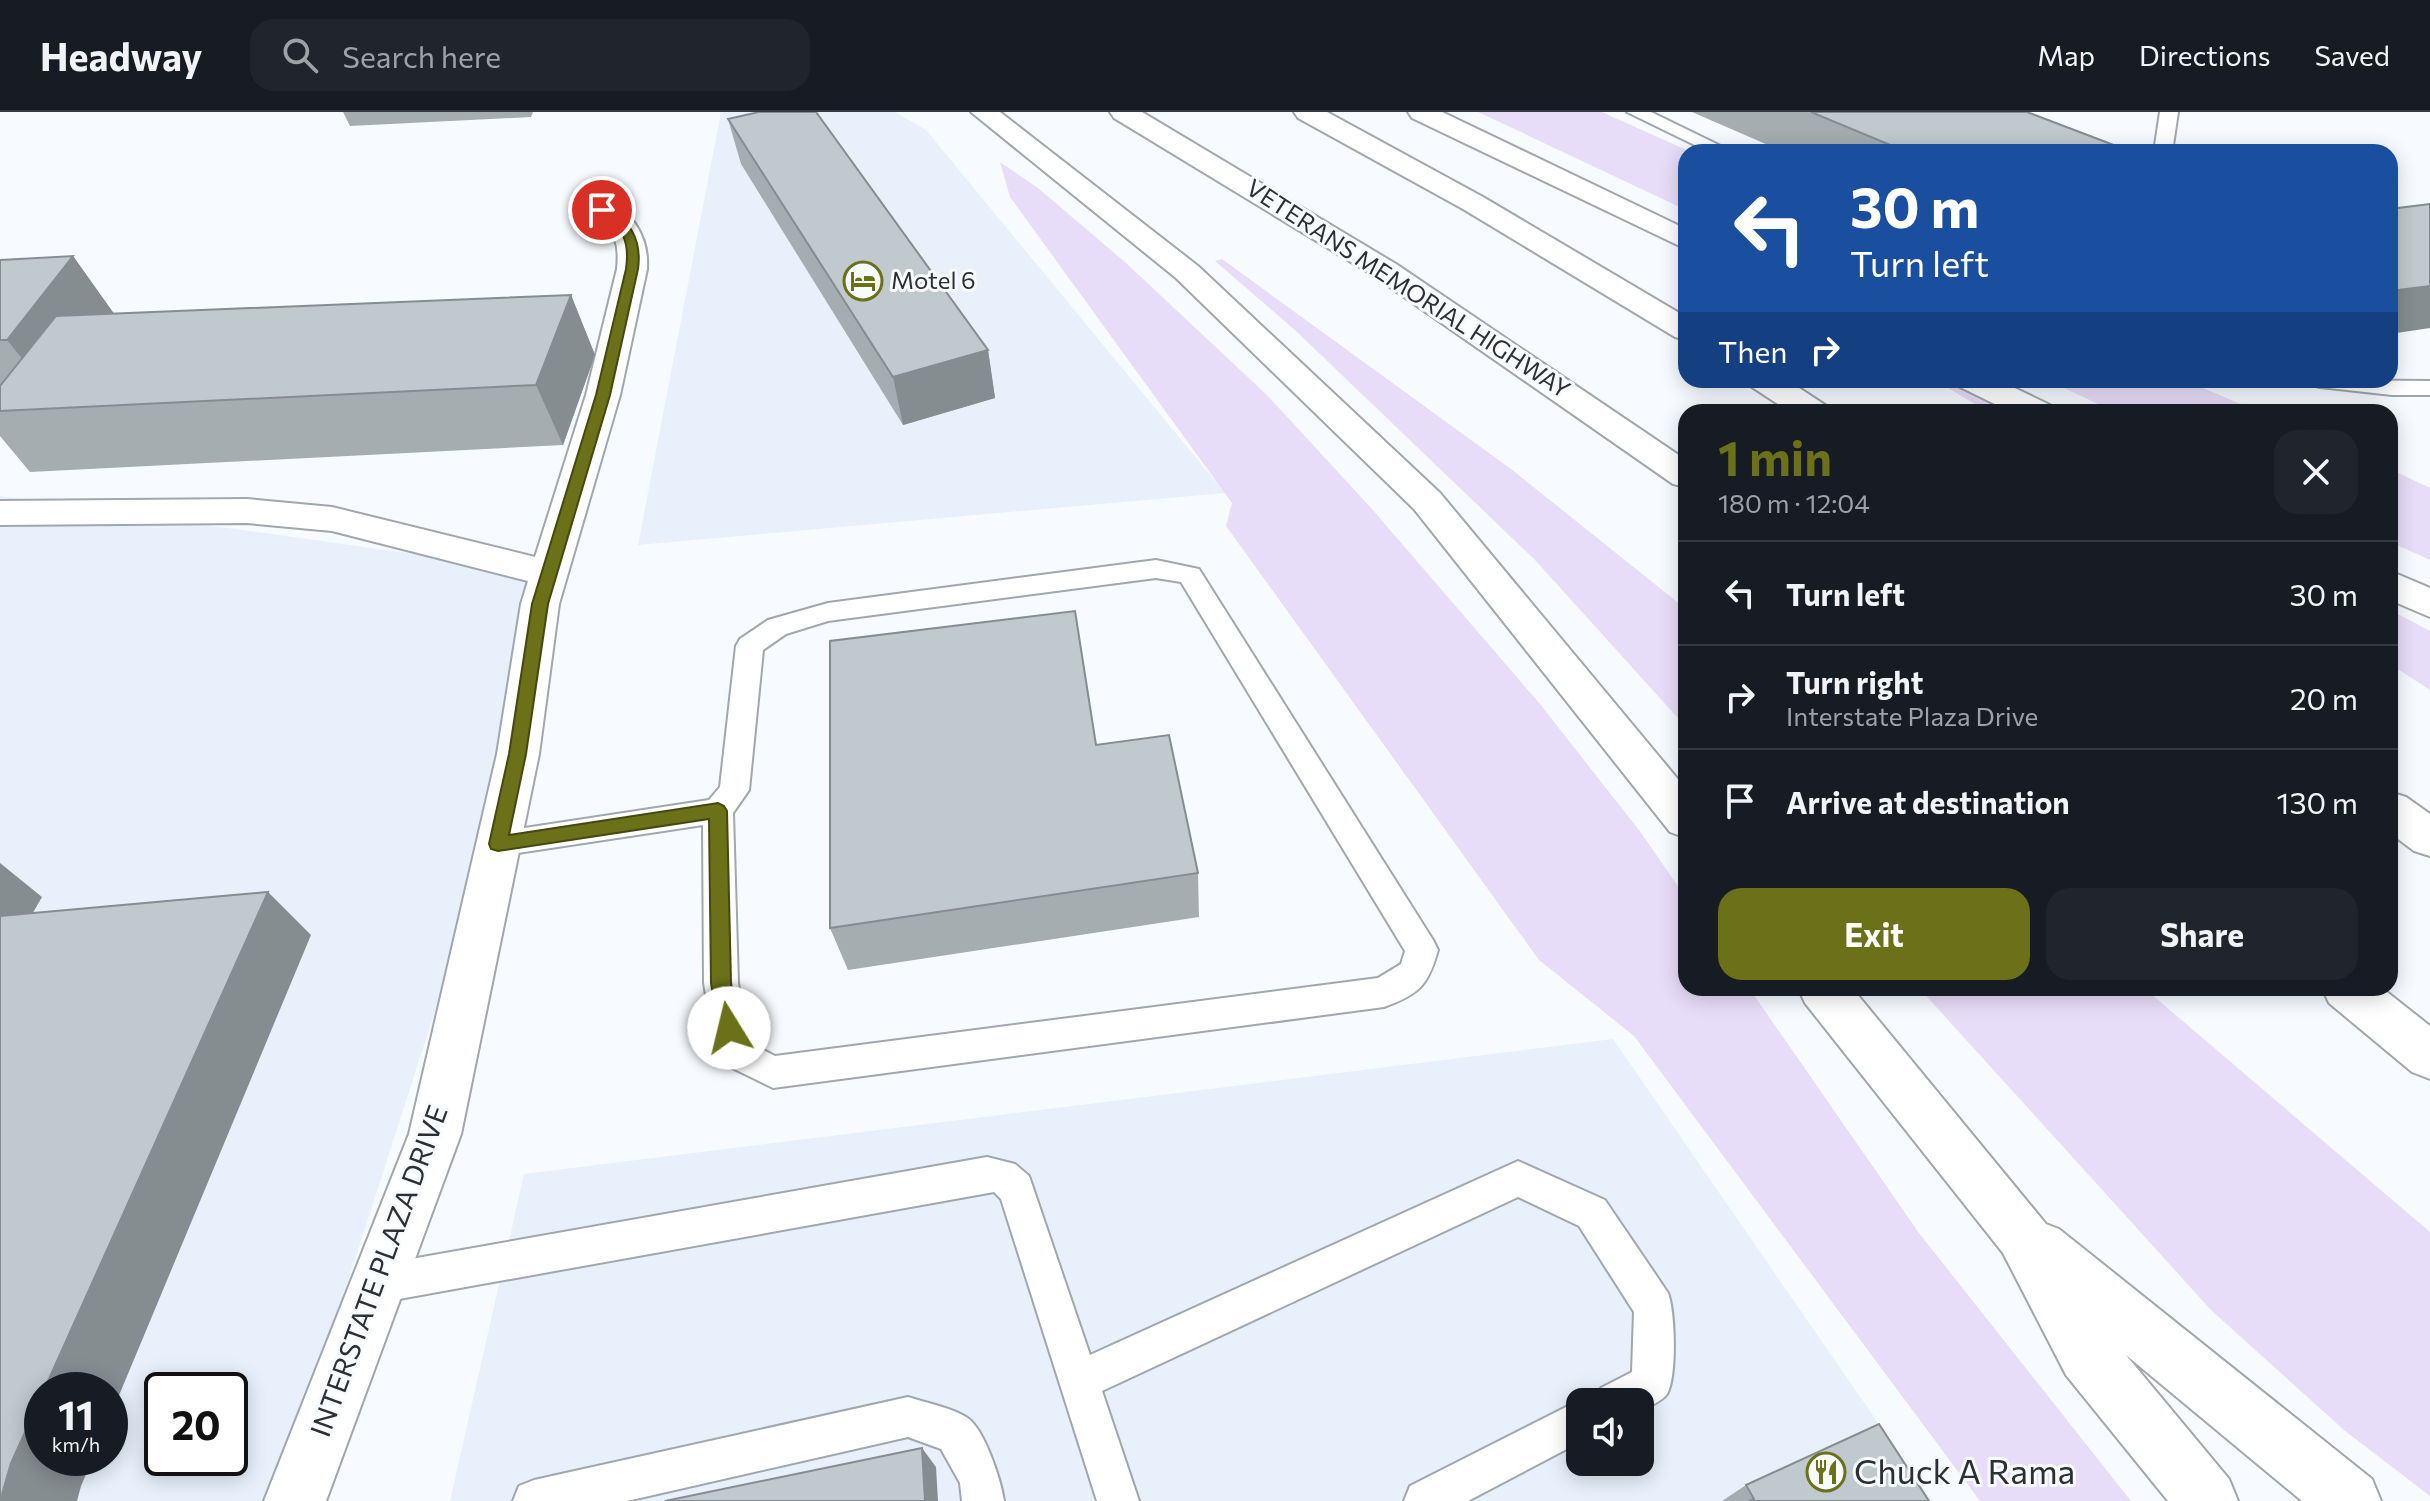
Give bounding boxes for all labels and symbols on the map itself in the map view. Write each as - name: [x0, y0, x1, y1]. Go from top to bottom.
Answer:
- street label: VETERANS MEMORIAL HIGHWAY: [1242, 172, 1576, 404]
- pin: [568, 176, 636, 244]
- hotel icon: Motel 6: [842, 260, 884, 302]
- place label: Motel 6: [891, 265, 976, 294]
- position arrow: [687, 986, 771, 1070]
- street label: INTERSTATE PLAZA DRIVE: [302, 1100, 454, 1441]
- speed limit sign: 20: [144, 1372, 248, 1476]
- place label: Chuck A Rama: [1854, 1449, 2075, 1491]
- restaurant icon: Chuck A Rama: [1805, 1451, 1847, 1493]

